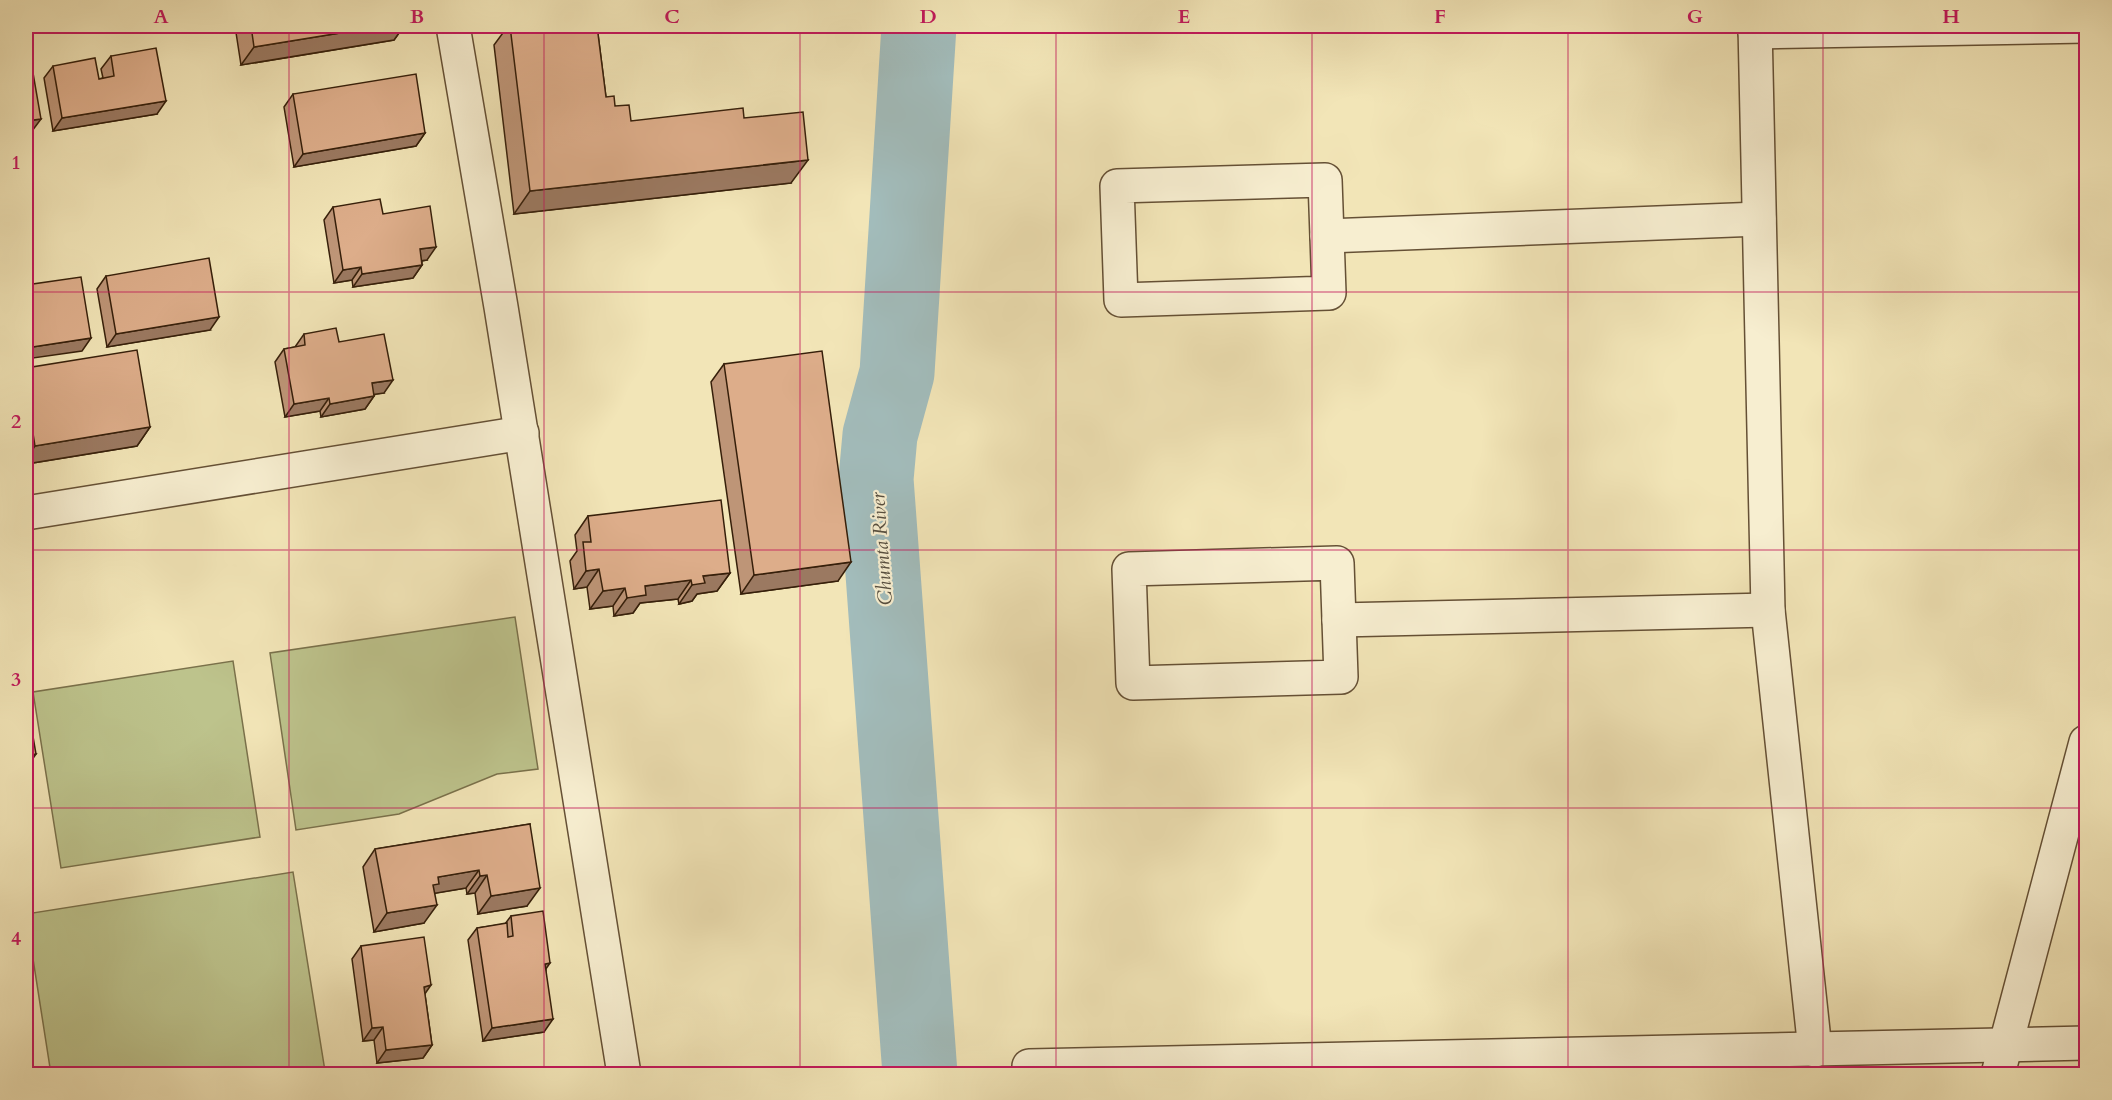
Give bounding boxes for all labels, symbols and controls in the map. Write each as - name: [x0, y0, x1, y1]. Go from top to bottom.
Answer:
- text: A: [153, 3, 169, 30]
- text: B: [410, 3, 424, 30]
- text: C: [664, 3, 680, 30]
- text: D: [919, 3, 937, 30]
- text: E: [1178, 3, 1190, 30]
- text: F: [1434, 3, 1446, 30]
- text: G: [1687, 3, 1703, 30]
- text: H: [1942, 3, 1960, 30]
- text: 1: [11, 149, 21, 176]
- text: 2: [11, 408, 21, 435]
- water label: Chumta River: [864, 490, 899, 606]
- text: 3: [11, 666, 21, 693]
- text: 4: [11, 925, 21, 952]

